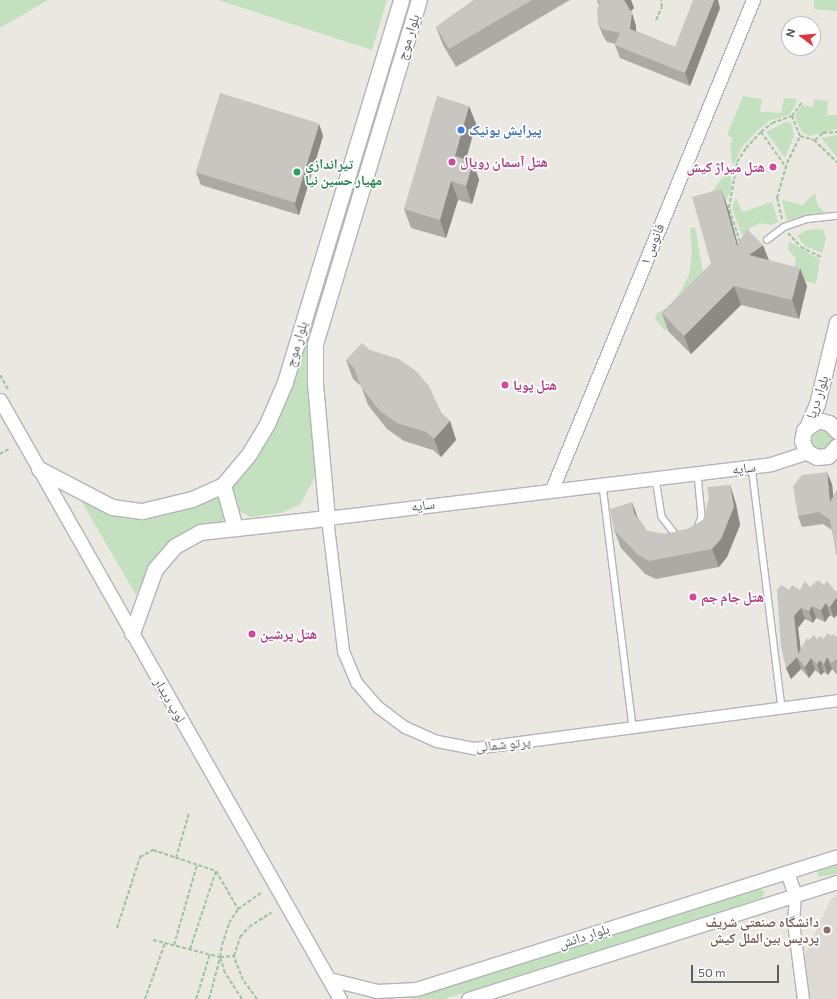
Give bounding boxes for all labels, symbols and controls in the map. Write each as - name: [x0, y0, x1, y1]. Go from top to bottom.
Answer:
- street label: بلوار موج: [393, 12, 423, 62]
- north arrow: [781, 16, 821, 56]
- text: N: [783, 27, 797, 39]
- place label: پیرایش یونیک: [469, 122, 542, 138]
- marker: پیرایش یونیک: [456, 125, 466, 135]
- place label: هتل آسمان رویال: [460, 154, 548, 170]
- place label: تیراندازی مهیار حسین نیا: [305, 156, 382, 188]
- marker: هتل آسمان رویال: [447, 157, 457, 167]
- place label: هتل میراژ کیش: [687, 159, 765, 175]
- marker: هتل میراژ کیش: [768, 162, 778, 172]
- marker: تیراندازی مهیار حسین نیا: [292, 167, 302, 177]
- street label: فانوس ۱: [636, 221, 668, 267]
- street label: بلوار موج: [281, 319, 311, 369]
- street label: بلوار دریا: [802, 373, 832, 421]
- place label: هتل پویا: [513, 377, 557, 393]
- marker: هتل پویا: [500, 380, 510, 390]
- street label: سایه: [731, 458, 757, 478]
- street label: سایه: [410, 495, 436, 515]
- place label: هتل جام جم: [701, 589, 764, 605]
- marker: هتل جام جم: [688, 592, 698, 602]
- place label: هتل پرشین: [260, 626, 317, 642]
- marker: هتل پرشین: [247, 629, 257, 639]
- street label: لوپ دیدار: [150, 675, 190, 725]
- street label: پرتو شمالی: [474, 733, 532, 755]
- place label: دانشگاه صنعتی شریف پردیس بین‌الملل کیش: [705, 914, 819, 946]
- street label: بلوار دانش: [556, 920, 612, 952]
- marker: دانشگاه صنعتی شریف پردیس بین‌الملل کیش: [822, 925, 832, 935]
- scale bar: [693, 957, 781, 983]
- text: 50 m: [698, 965, 726, 979]

